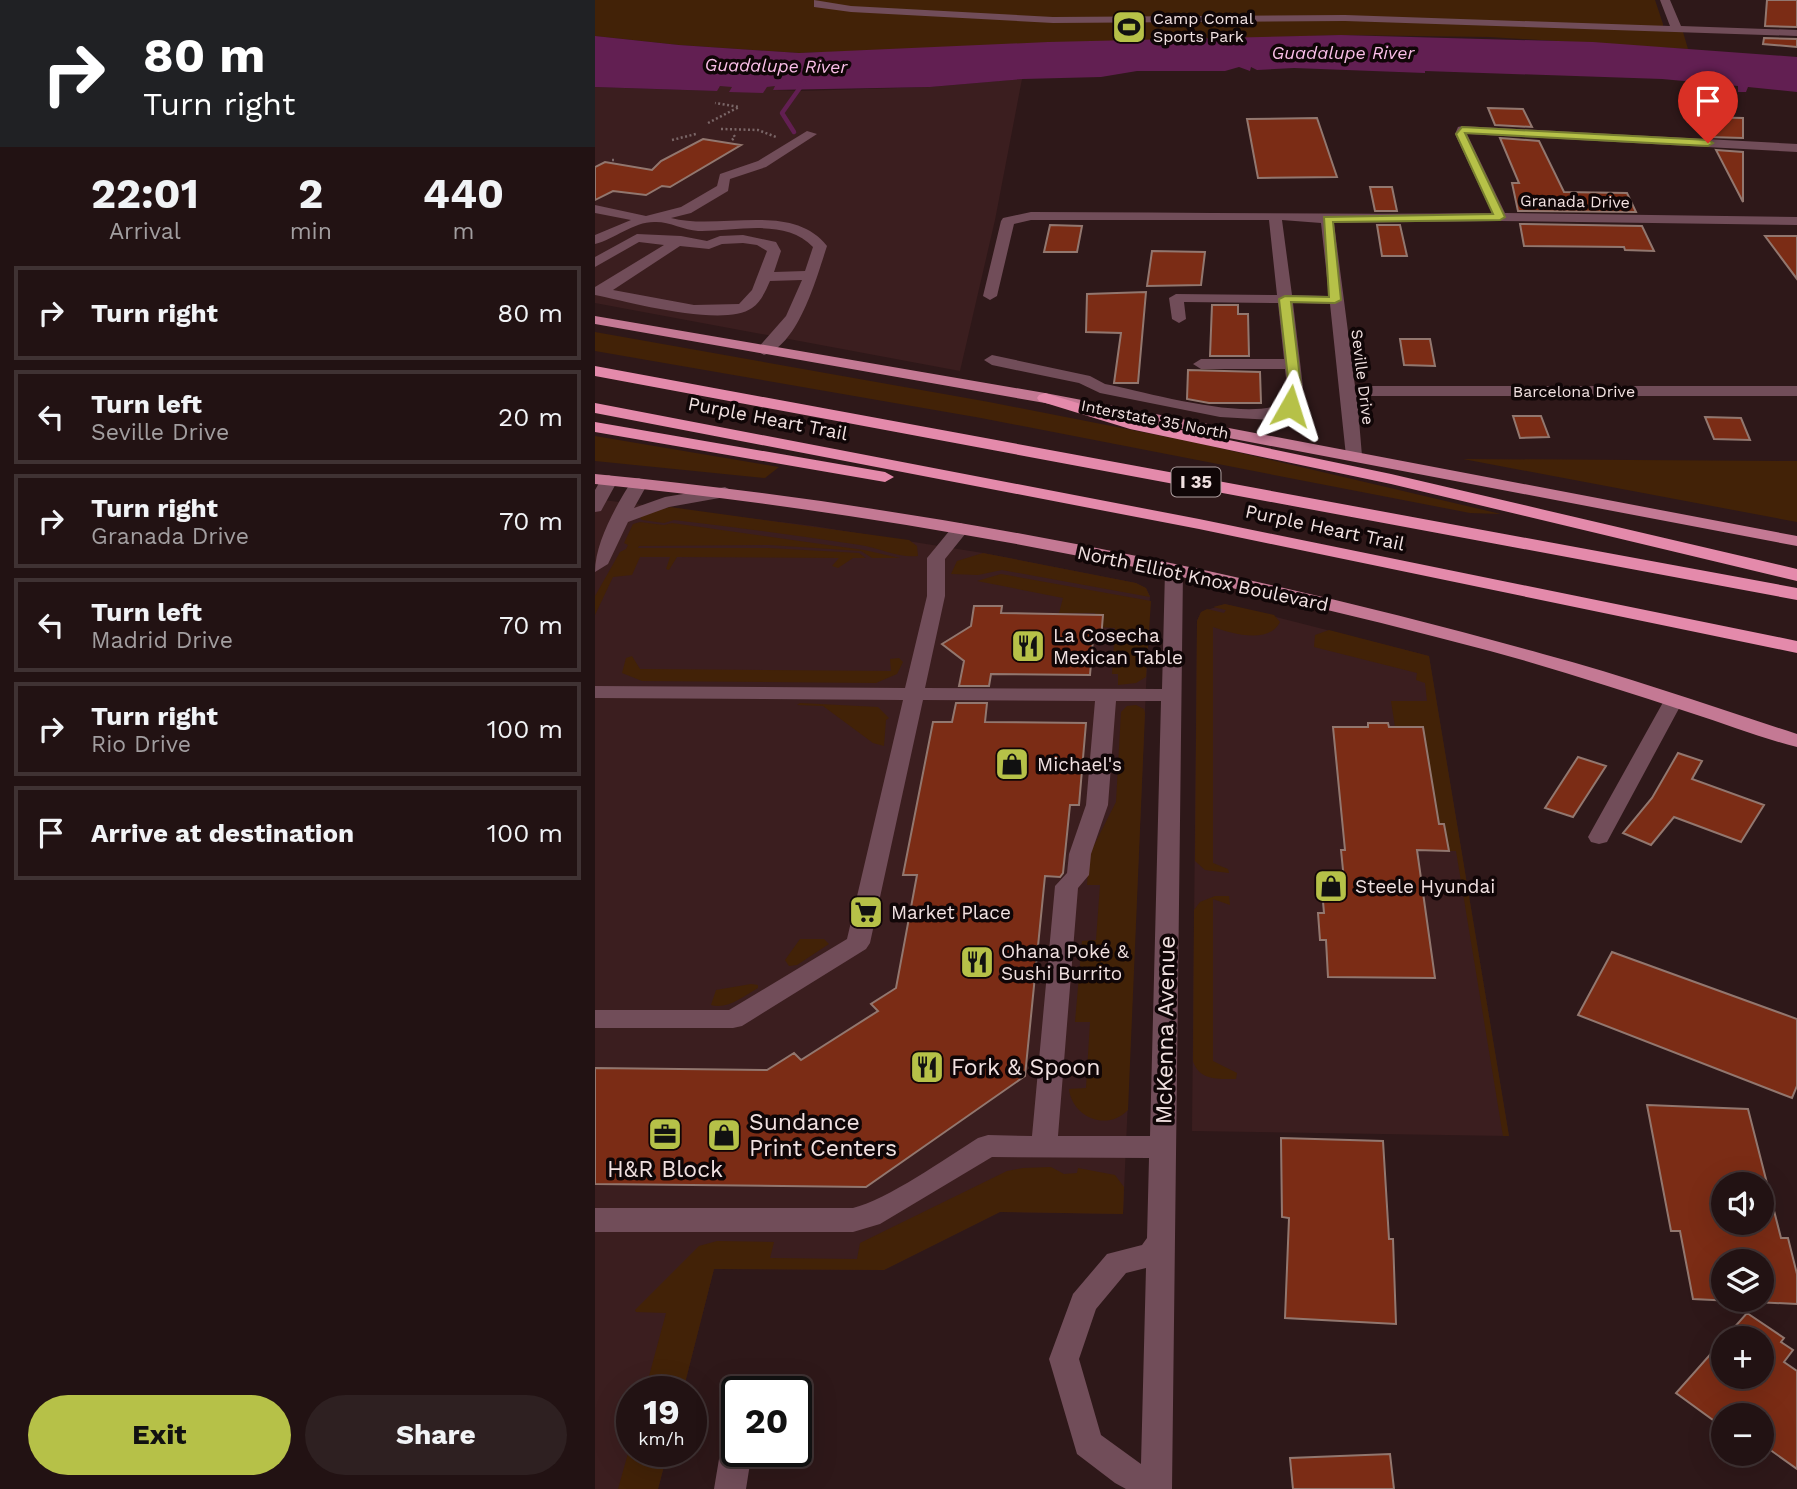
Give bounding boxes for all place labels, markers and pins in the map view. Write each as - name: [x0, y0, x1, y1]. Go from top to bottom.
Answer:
- sports icon: Camp Comal Sports Park: [1110, 8, 1148, 46]
- place label: Camp Comal Sports Park: [1153, 9, 1254, 46]
- pin: [1678, 71, 1738, 143]
- place label: La Cosecha Mexican Table: [1053, 624, 1183, 669]
- restaurant icon: La Cosecha Mexican Table: [1009, 627, 1047, 665]
- shop icon: Michael's: [993, 745, 1031, 783]
- place label: Michael's: [1037, 753, 1122, 776]
- shop icon: Steele Hyundai: [1312, 867, 1350, 905]
- place label: Steele Hyundai: [1355, 875, 1495, 898]
- supermarket icon: Market Place: [847, 893, 885, 931]
- place label: Market Place: [891, 901, 1011, 924]
- place label: Ohana Poké & Sushi Burrito: [1001, 940, 1129, 985]
- restaurant icon: Ohana Poké & Sushi Burrito: [958, 943, 996, 981]
- restaurant icon: Fork & Spoon: [908, 1048, 946, 1086]
- place label: Fork & Spoon: [951, 1054, 1100, 1081]
- place label: Sundance Print Centers: [749, 1109, 897, 1162]
- office icon: H&R Block: [646, 1115, 684, 1153]
- shop icon: Sundance Print Centers: [705, 1116, 743, 1154]
- place label: H&R Block: [607, 1156, 723, 1183]

